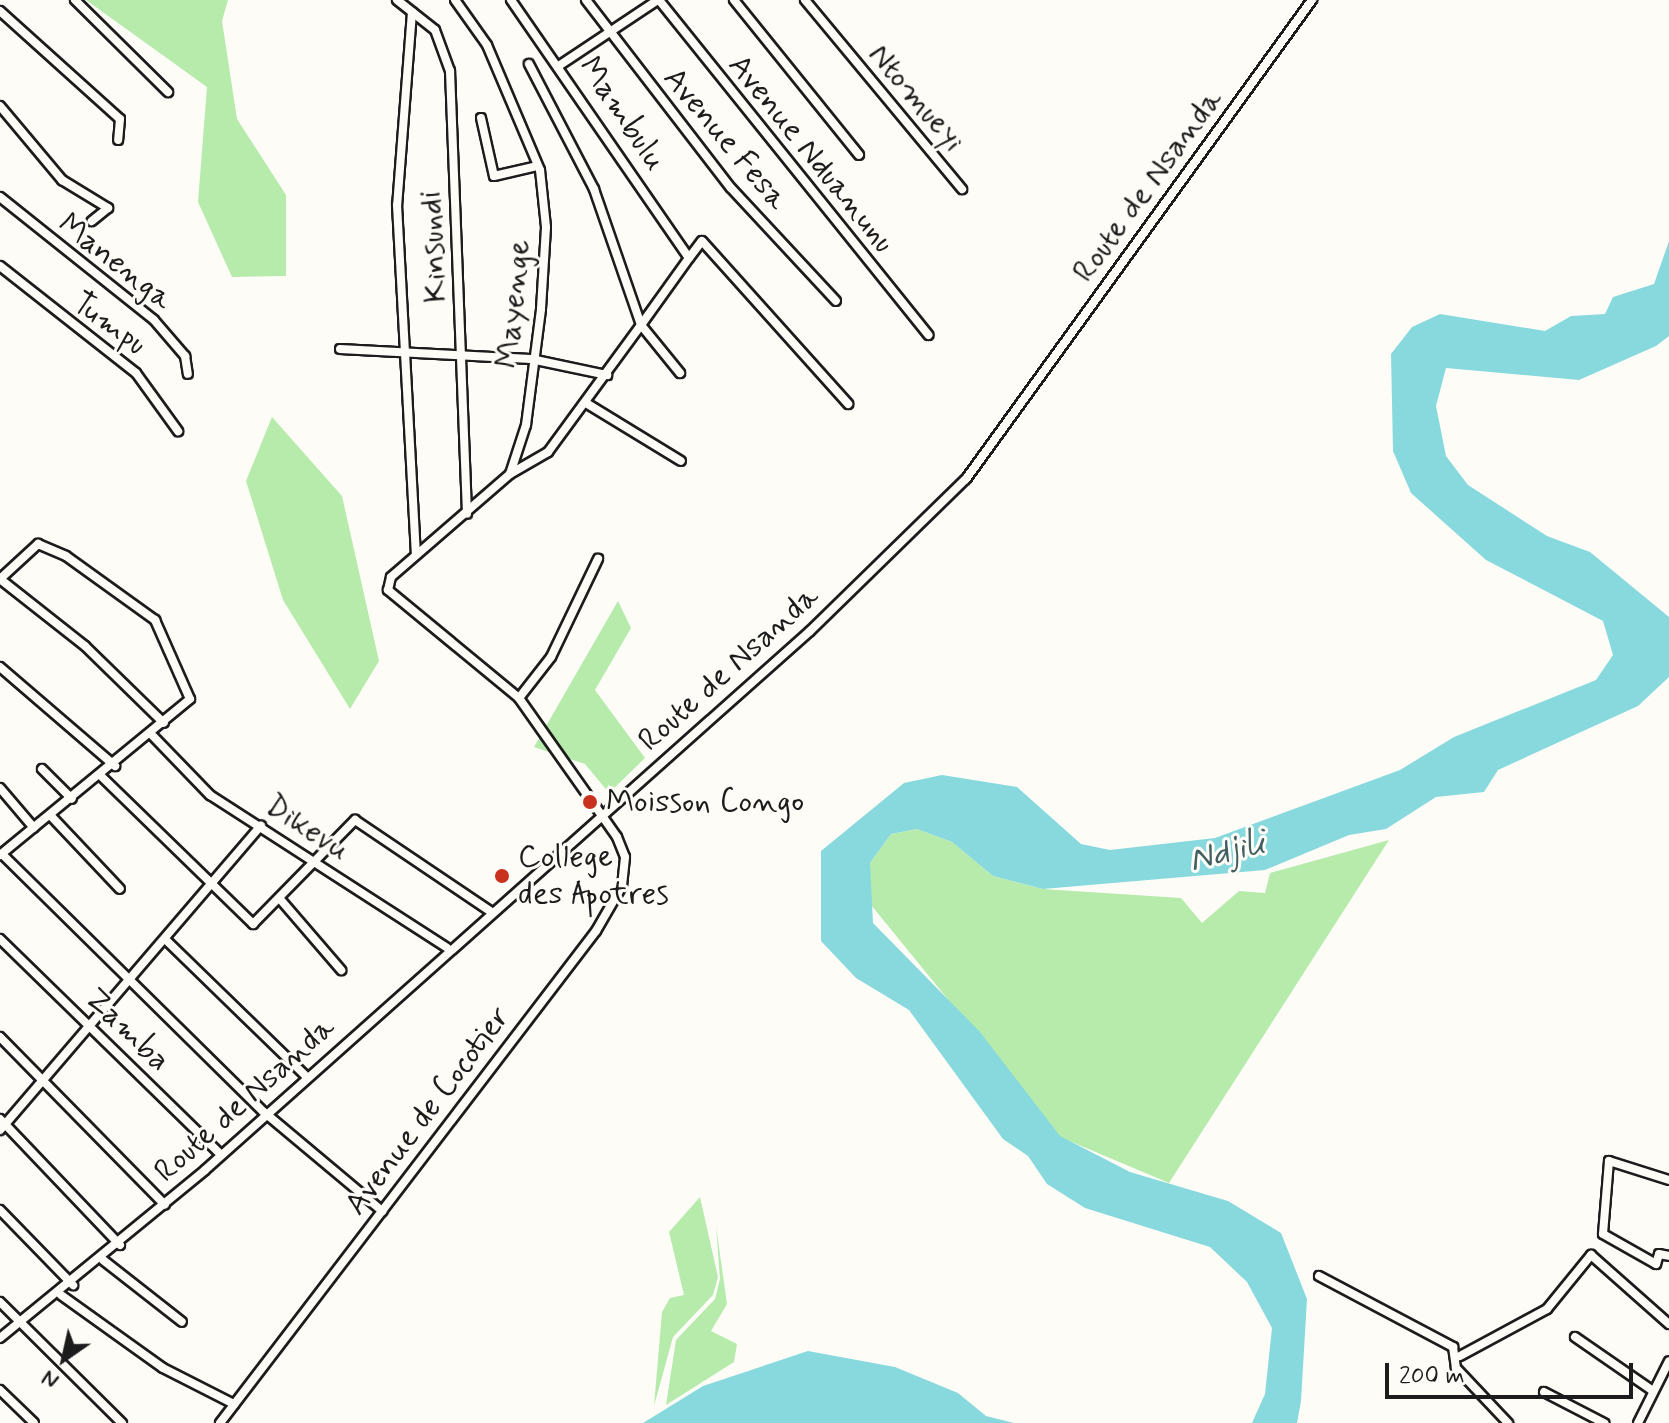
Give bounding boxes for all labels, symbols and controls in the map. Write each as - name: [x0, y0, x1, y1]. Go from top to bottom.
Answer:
- street label: Ntomueyi: [860, 36, 972, 160]
- street label: Avenue Nduanunu: [717, 45, 905, 263]
- street label: Mambulu: [570, 50, 674, 178]
- street label: Avenue Fesa: [655, 61, 795, 217]
- street label: Route de Nsanda: [1066, 84, 1230, 288]
- street label: Kinsundi: [412, 190, 456, 304]
- street label: Manenga: [50, 205, 180, 319]
- street label: Mayenge: [488, 238, 540, 370]
- street label: Tumpu: [64, 284, 154, 364]
- street label: Route de Nsanda: [633, 579, 825, 759]
- place label: Moisson Congo: [606, 783, 802, 821]
- street label: Dikevu: [258, 787, 356, 869]
- marker: Moisson Congo: [581, 793, 599, 811]
- water label: Ndjili: [1185, 822, 1269, 882]
- place label: College des Apotres: [518, 839, 669, 914]
- marker: College des Apotres: [493, 867, 511, 885]
- street label: Zamba: [76, 980, 178, 1080]
- street label: Avenue de Cocotier: [335, 996, 521, 1226]
- street label: Route de Nsanda: [149, 1010, 341, 1190]
- north arrow: [24, 1319, 104, 1399]
- scale bar: [1389, 1347, 1637, 1397]
- text: 200 m: [1399, 1361, 1465, 1392]
- text: N: [37, 1363, 64, 1395]

